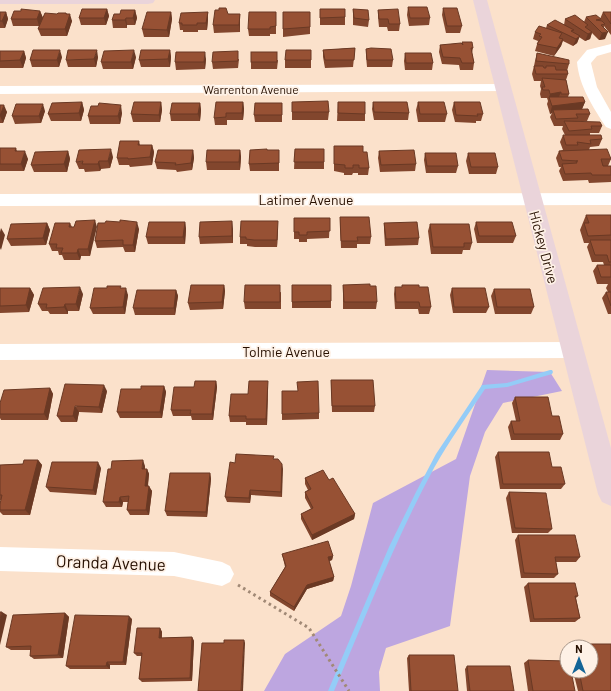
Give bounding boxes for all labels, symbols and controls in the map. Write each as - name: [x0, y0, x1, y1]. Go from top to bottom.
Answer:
- street label: Warrenton Avenue: [203, 82, 299, 96]
- street label: Latimer Avenue: [258, 191, 354, 208]
- street label: Hickey Drive: [526, 209, 562, 285]
- street label: Tolmie Avenue: [242, 343, 330, 360]
- street label: Oranda Avenue: [56, 550, 166, 574]
- north arrow: [559, 639, 599, 679]
- text: N: [575, 642, 583, 655]

